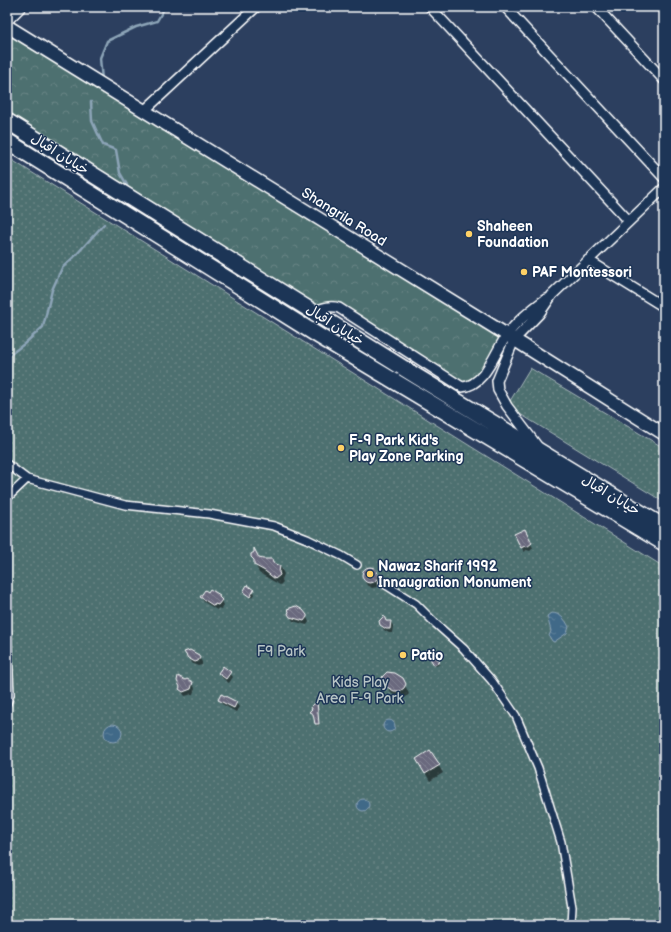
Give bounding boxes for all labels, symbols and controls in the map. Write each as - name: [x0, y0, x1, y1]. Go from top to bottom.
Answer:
- street label: خیابان اقبال: [28, 130, 92, 178]
- street label: Shangrila Road: [298, 184, 390, 250]
- place label: Shaheen Foundation: [477, 218, 549, 251]
- marker: Shaheen Foundation: [464, 229, 474, 239]
- place label: PAF Montessori: [532, 264, 632, 281]
- marker: PAF Montessori: [519, 267, 529, 277]
- street label: خیابان اقبال: [303, 301, 367, 349]
- place label: F-9 Park Kid's Play Zone Parking: [349, 432, 463, 465]
- marker: F-9 Park Kid's Play Zone Parking: [336, 443, 346, 453]
- street label: خیابان اقبال: [579, 471, 643, 519]
- place label: Nawaz Sharif 1992 Innaugration Monument: [378, 558, 532, 591]
- marker: Nawaz Sharif 1992 Innaugration Monument: [365, 569, 375, 579]
- park label: F9 Park: [257, 643, 305, 660]
- place label: Patio: [411, 647, 443, 664]
- marker: Patio: [398, 650, 408, 660]
- park label: Kids Play Area F-9 Park: [317, 674, 404, 707]

